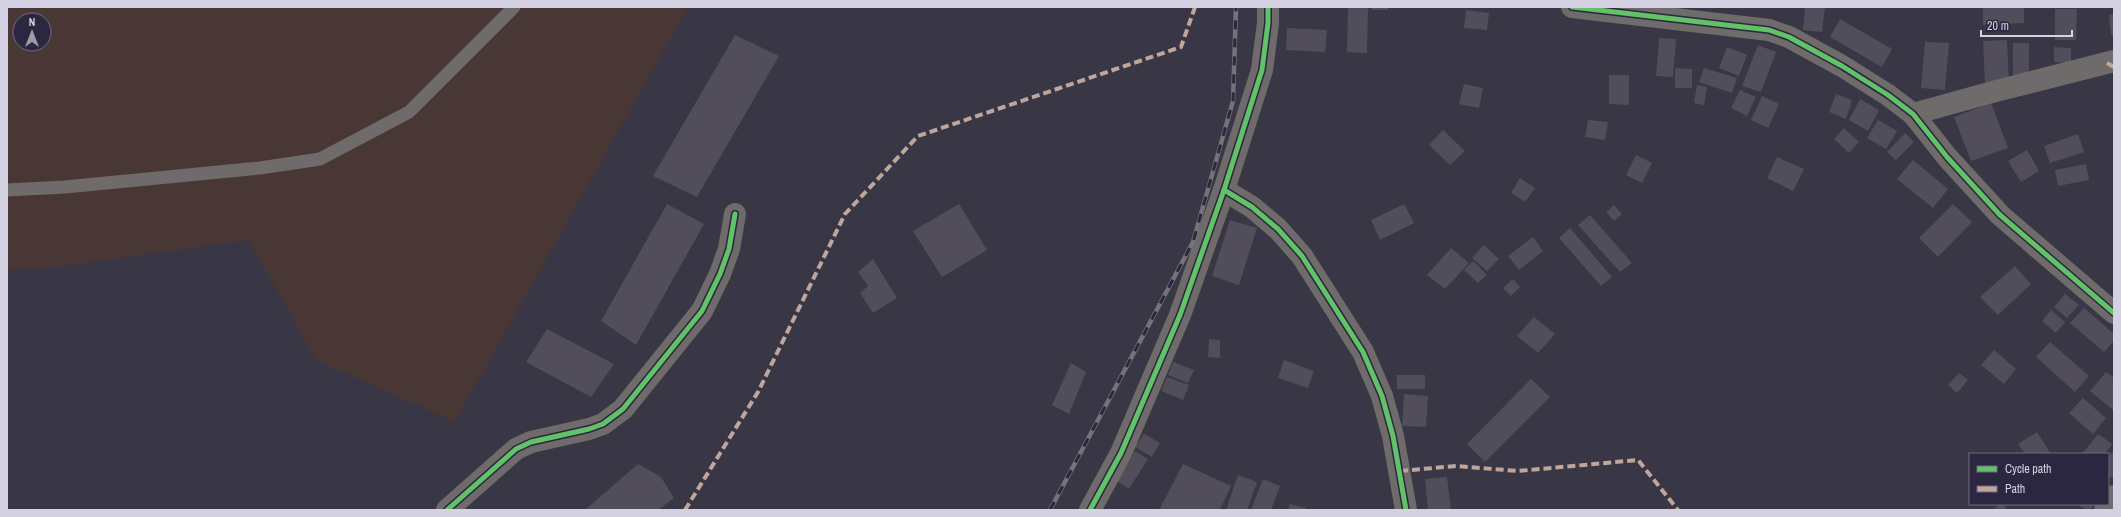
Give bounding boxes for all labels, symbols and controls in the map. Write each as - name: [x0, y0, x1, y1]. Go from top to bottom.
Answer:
- north arrow: [12, 12, 52, 52]
- scale bar: [1981, 12, 2072, 38]
- text: N: [29, 15, 35, 29]
- text: 20 m: [1987, 18, 2009, 34]
- legend: [1969, 453, 2109, 505]
- text: Cycle path: [2005, 461, 2052, 477]
- text: Path: [2005, 481, 2025, 497]

